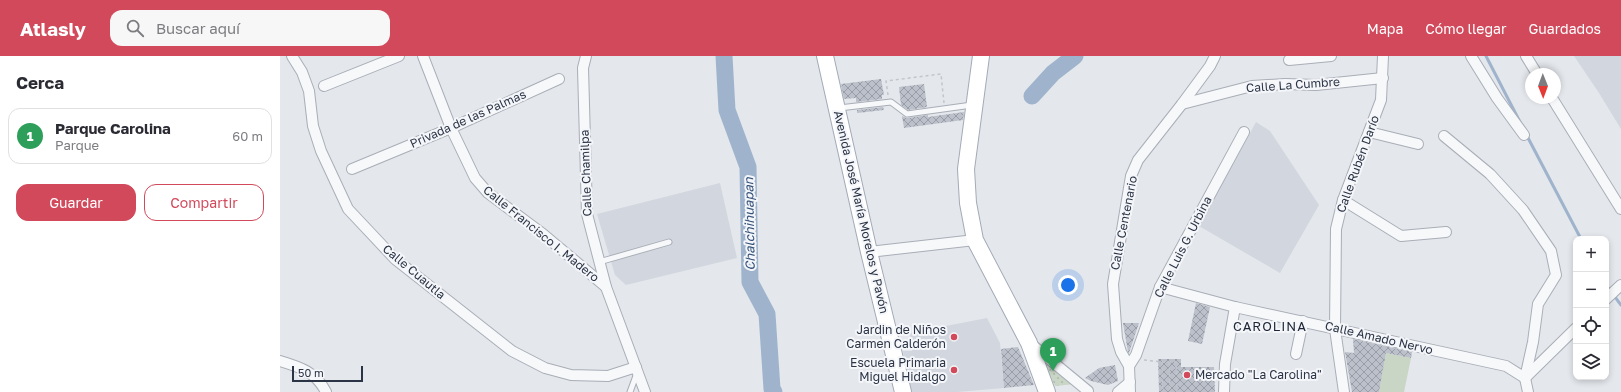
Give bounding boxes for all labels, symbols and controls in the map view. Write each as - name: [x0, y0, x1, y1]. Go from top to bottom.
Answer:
- search box: [110, 10, 390, 46]
- text: Atlasly: [20, 17, 86, 40]
- icon: search: [124, 17, 146, 39]
- text: Buscar aquí: [156, 19, 240, 37]
- text: Mapa: [1367, 20, 1403, 37]
- text: Cómo llegar: [1425, 20, 1506, 37]
- text: Guardados: [1528, 20, 1601, 37]
- north arrow: [1525, 68, 1561, 104]
- text: Cerca: [16, 72, 64, 93]
- street label: Calle La Cumbre: [1245, 74, 1340, 95]
- street label: Privada de las Palmas: [407, 86, 528, 151]
- street label: Avenida José María Morelos y Pavón: [831, 109, 892, 315]
- street label: Calle Rubén Darío: [1333, 113, 1382, 215]
- text: Parque Carolina: [55, 119, 171, 137]
- text: 1: [27, 128, 33, 144]
- text: 60 m: [232, 128, 263, 144]
- street label: Calle Chamilpa: [576, 129, 595, 217]
- text: Parque: [55, 137, 99, 153]
- street label: Calle Centenario: [1107, 174, 1140, 271]
- water label: Chalchihuapan: [740, 176, 758, 271]
- street label: Calle Francisco I. Madero: [480, 182, 602, 285]
- button: Guardar: [16, 184, 136, 221]
- button: Compartir: [144, 184, 264, 221]
- street label: Calle Luis G. Urbina: [1150, 194, 1215, 300]
- map controls: [1573, 236, 1609, 380]
- button: +: [1573, 236, 1609, 272]
- street label: Calle Cuautla: [380, 241, 449, 302]
- button: −: [1573, 272, 1609, 308]
- your location: [1058, 275, 1078, 295]
- button: locate: [1573, 308, 1609, 344]
- district label: CAROLINA: [1233, 318, 1307, 334]
- street label: Calle Amado Nervo: [1324, 318, 1435, 357]
- place label: Jardin de Niños Carmen Calderón: [846, 322, 946, 351]
- marker: Jardin de Niños Carmen Calderón: [949, 332, 959, 342]
- pin: 1: [1040, 338, 1066, 371]
- button: layers: [1573, 344, 1609, 380]
- place label: Escuela Primaria Miguel Hidalgo: [850, 355, 946, 384]
- scale bar: [292, 364, 363, 383]
- marker: Escuela Primaria Miguel Hidalgo: [949, 365, 959, 375]
- text: 50 m: [298, 366, 324, 379]
- place label: Mercado "La Carolina": [1195, 367, 1322, 382]
- marker: Mercado "La Carolina": [1182, 370, 1192, 380]

